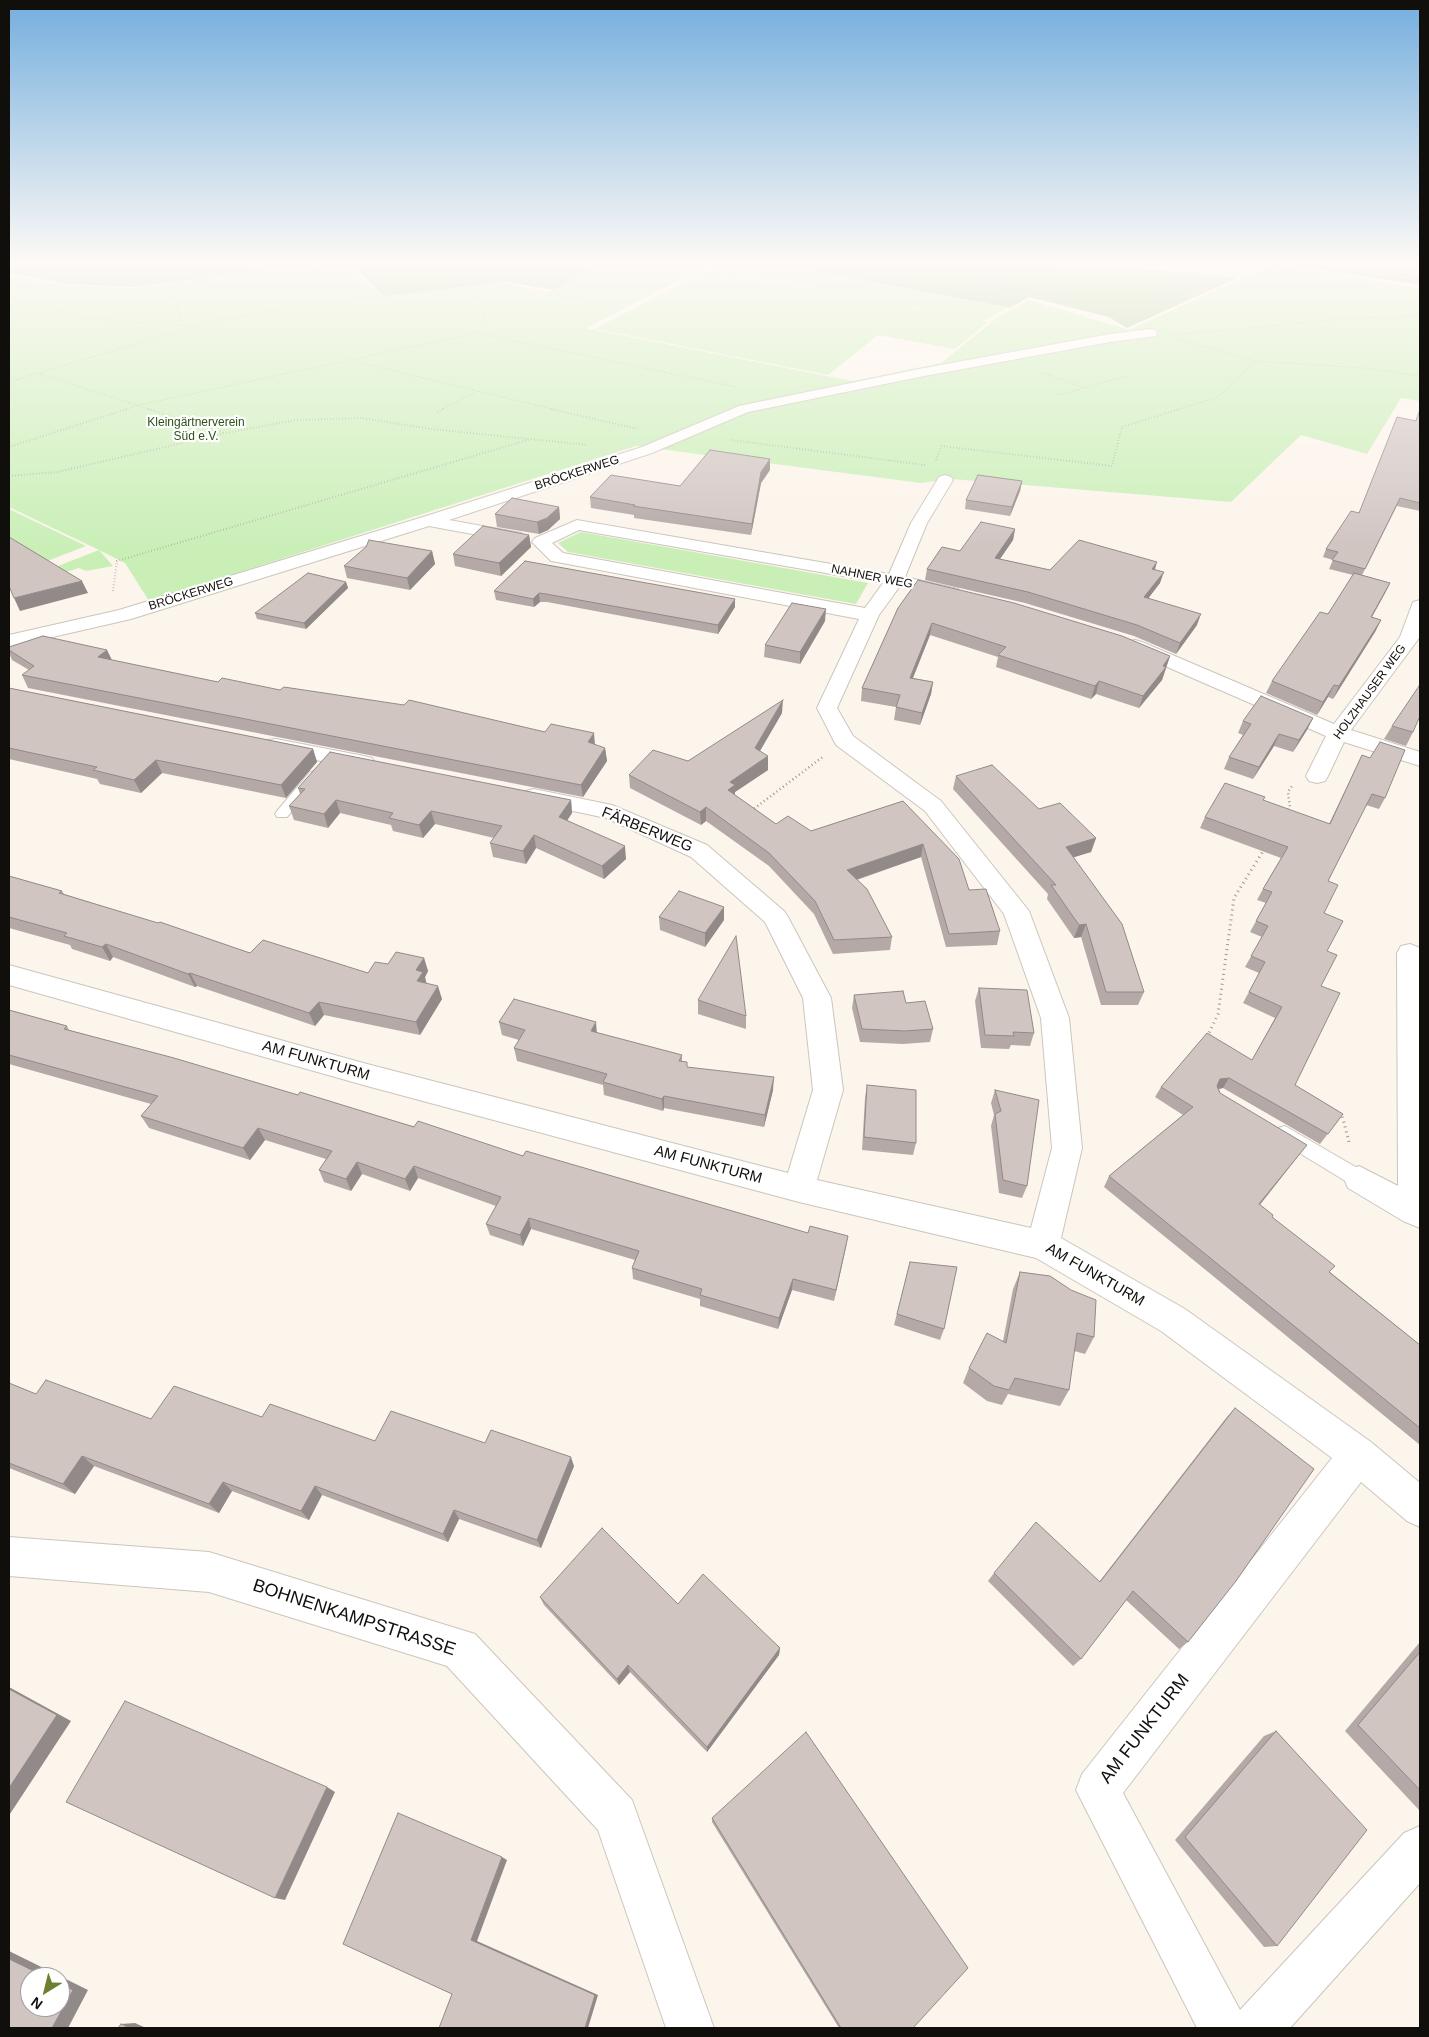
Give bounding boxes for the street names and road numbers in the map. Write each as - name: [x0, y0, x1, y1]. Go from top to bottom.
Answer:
- street label: BRÖCKERWEG: [533, 453, 621, 493]
- street label: NAHNER WEG: [830, 562, 914, 592]
- street label: BRÖCKERWEG: [147, 574, 235, 614]
- street label: HOLZHAUSER WEG: [1331, 642, 1409, 742]
- street label: FÄRBERWEG: [599, 804, 695, 856]
- street label: AM FUNKTURM: [260, 1037, 372, 1085]
- street label: AM FUNKTURM: [652, 1142, 764, 1188]
- street label: AM FUNKTURM: [1043, 1240, 1147, 1310]
- street label: BOHNENKAMPSTRASSE: [250, 1575, 458, 1661]
- street label: AM FUNKTURM: [1096, 1670, 1194, 1788]

